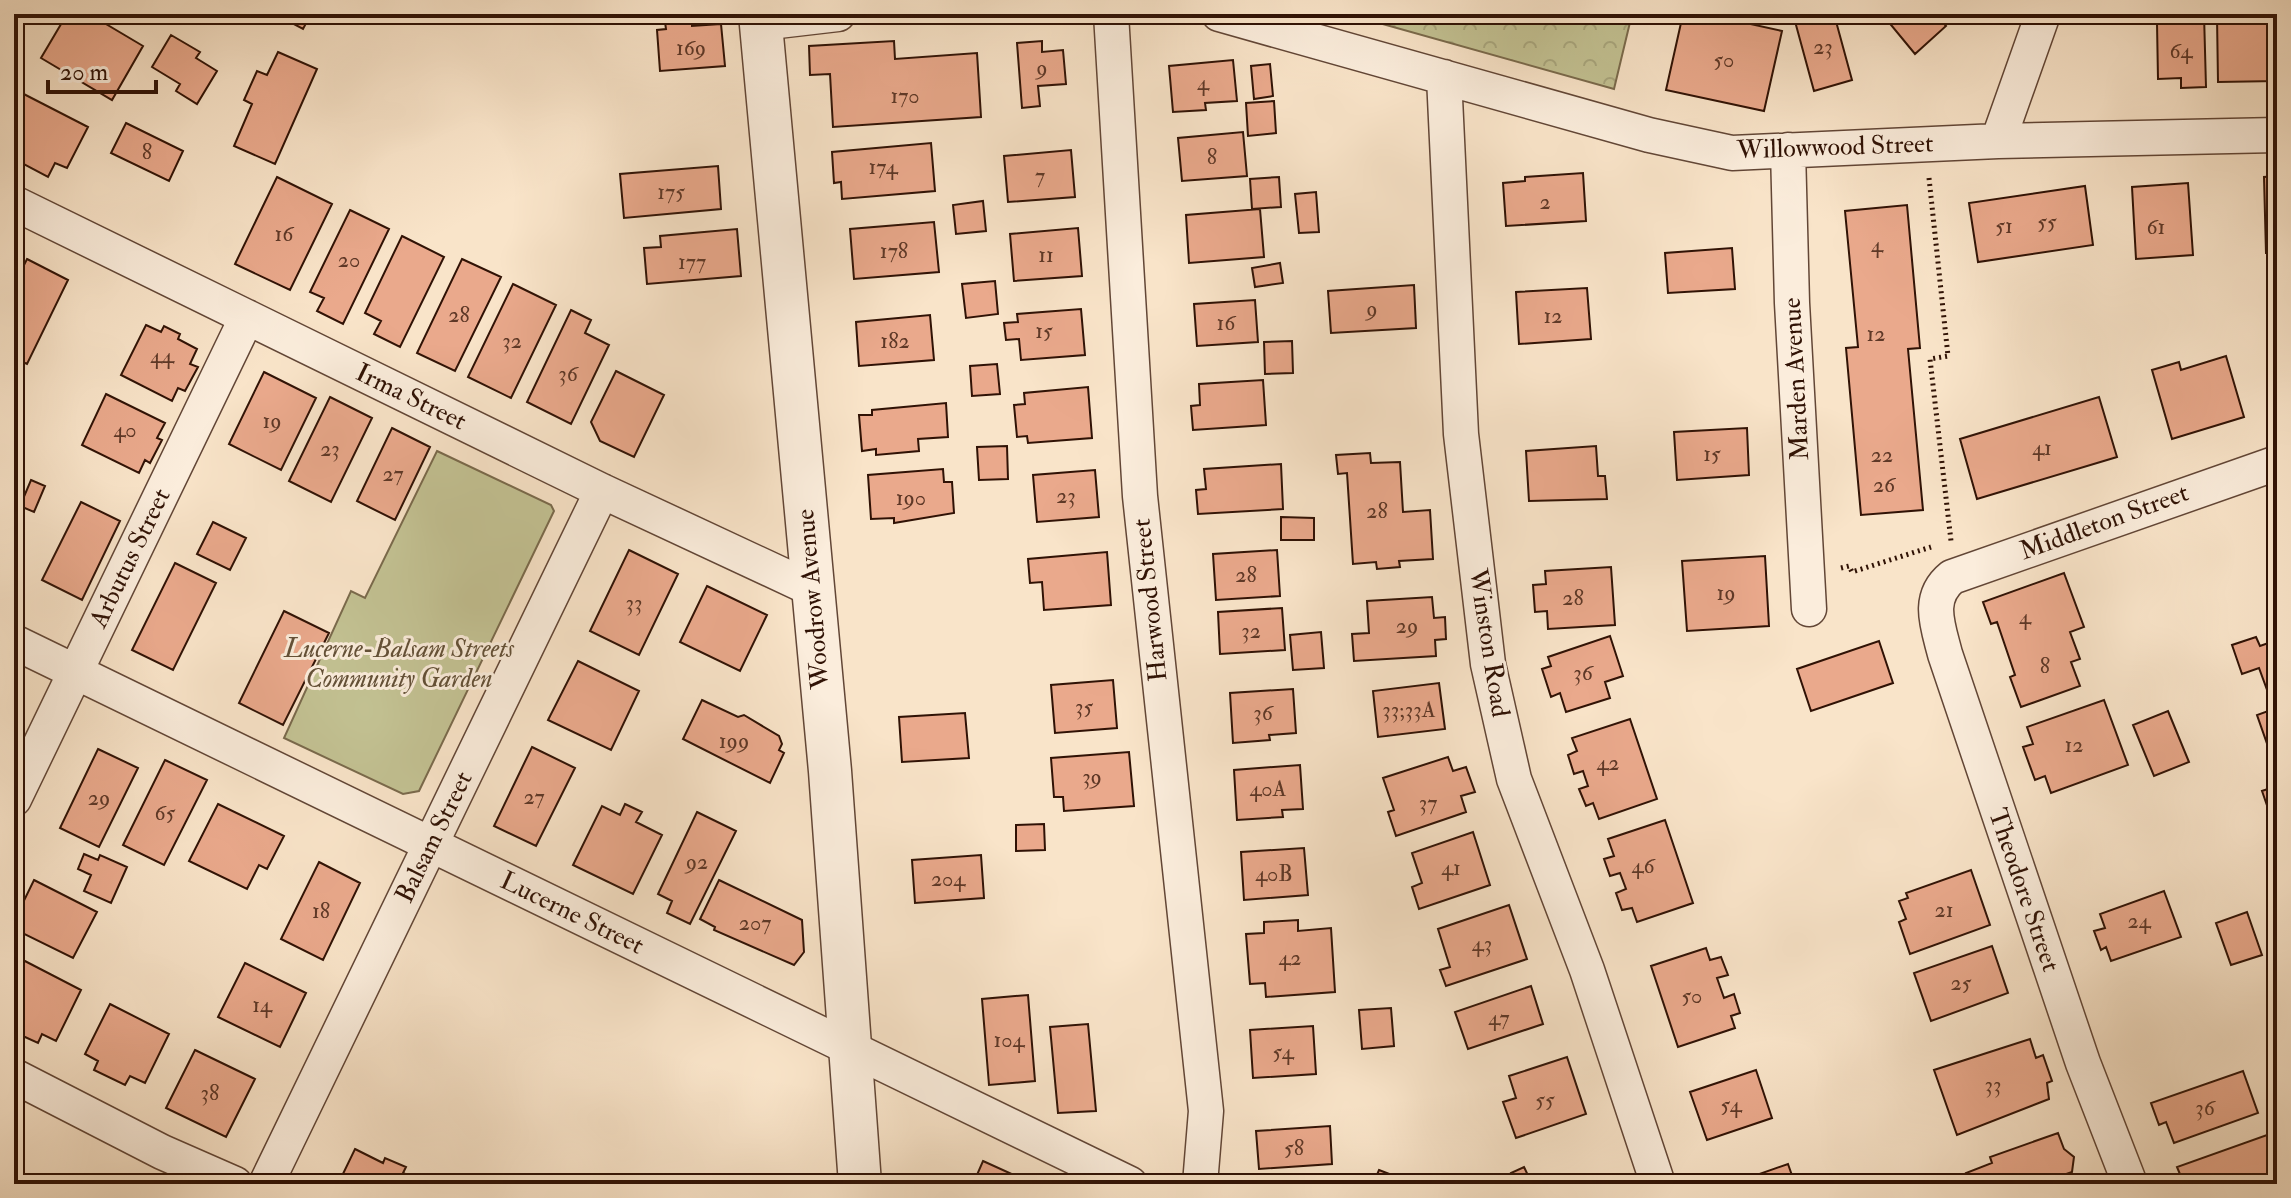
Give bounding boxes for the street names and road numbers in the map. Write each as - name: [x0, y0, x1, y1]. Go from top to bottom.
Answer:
- street label: Willowwood Street: [1735, 128, 1934, 166]
- street label: Marden Avenue: [1776, 297, 1816, 461]
- street label: Irma Street: [350, 356, 472, 438]
- street label: Middleton Street: [2015, 477, 2193, 567]
- street label: Arbutus Street: [82, 483, 178, 634]
- street label: Woodrow Avenue: [789, 507, 837, 691]
- street label: Harwood Street: [1126, 517, 1174, 683]
- street label: Winston Road: [1461, 566, 1517, 720]
- street label: Balsam Street: [388, 766, 480, 908]
- street label: Theodore Street: [1981, 804, 2067, 976]
- street label: Lucerne Street: [495, 864, 649, 962]

